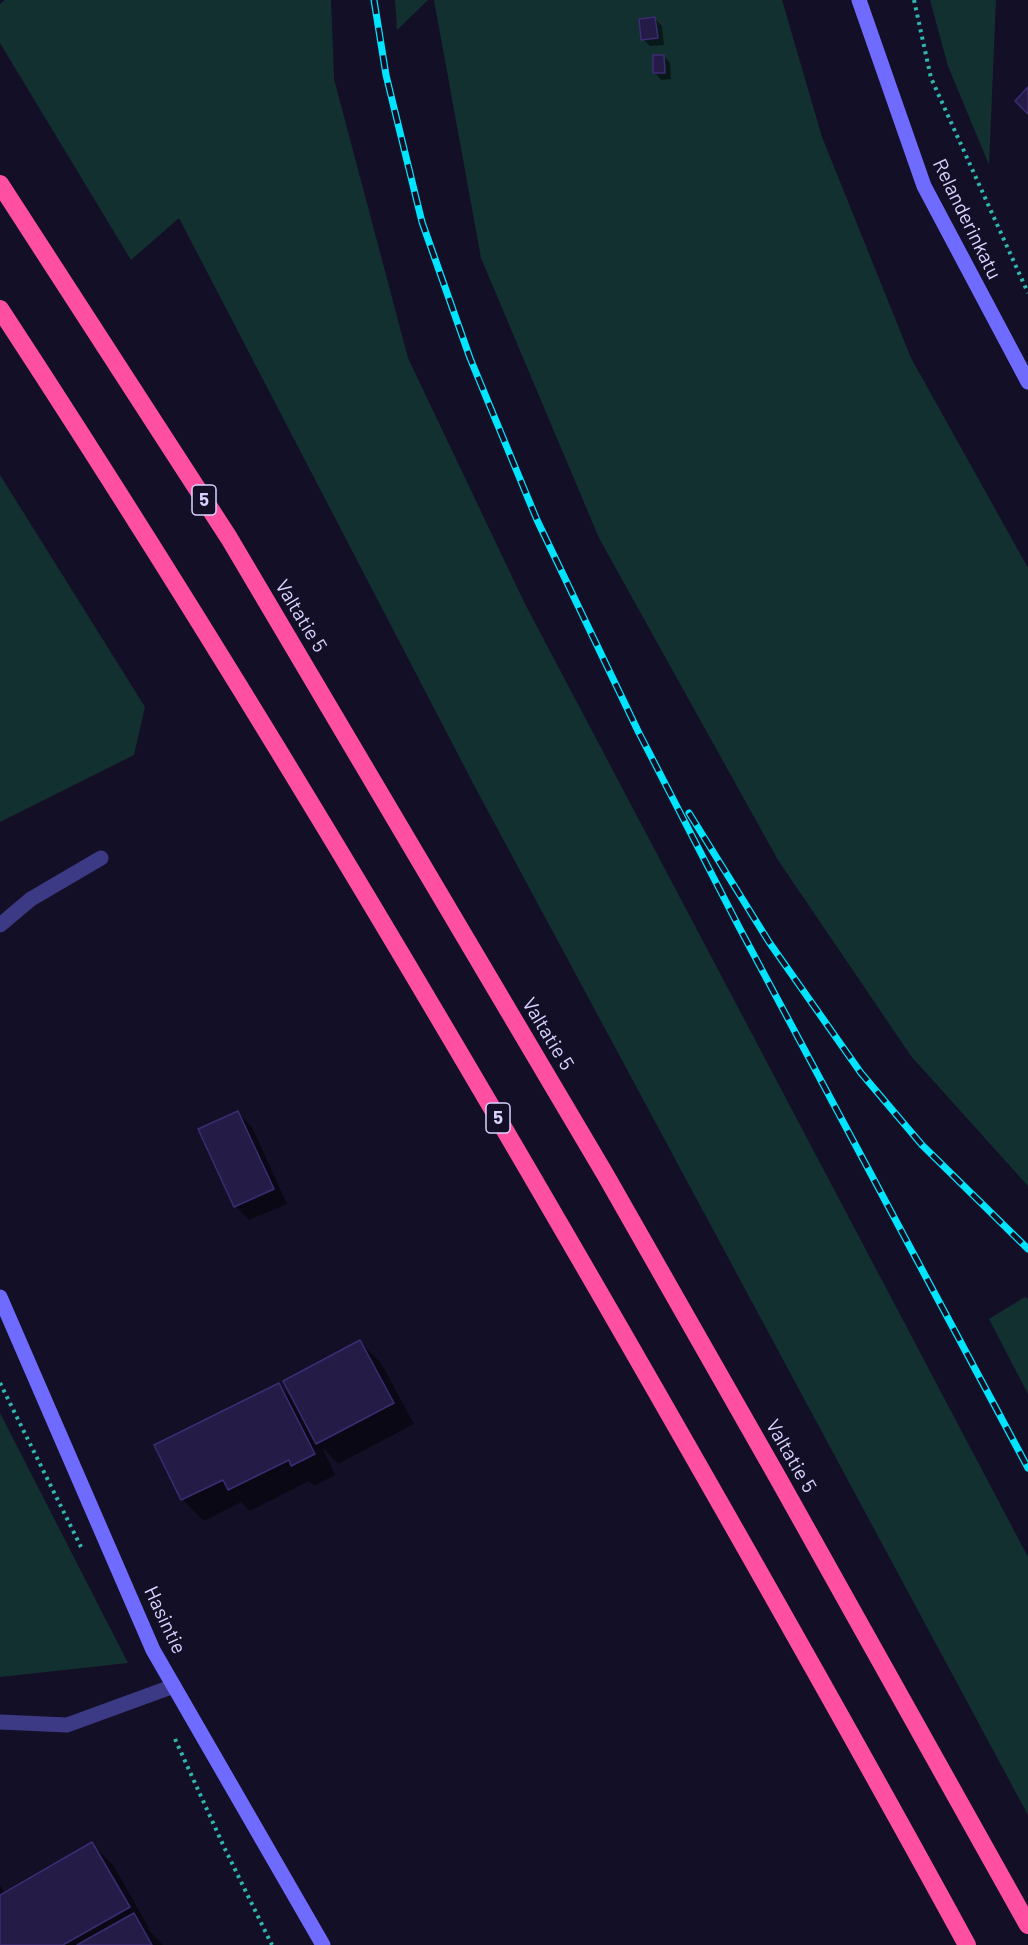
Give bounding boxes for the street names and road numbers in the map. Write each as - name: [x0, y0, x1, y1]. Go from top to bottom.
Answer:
- street label: Relanderinkatu: [928, 155, 1006, 283]
- road number: 5: [192, 485, 216, 515]
- street label: Valtatie 5: [270, 575, 332, 657]
- street label: Valtatie 5: [517, 993, 579, 1075]
- road number: 5: [486, 1103, 510, 1133]
- street label: Valtatie 5: [761, 1415, 821, 1497]
- street label: Hasintie: [139, 1582, 191, 1658]

